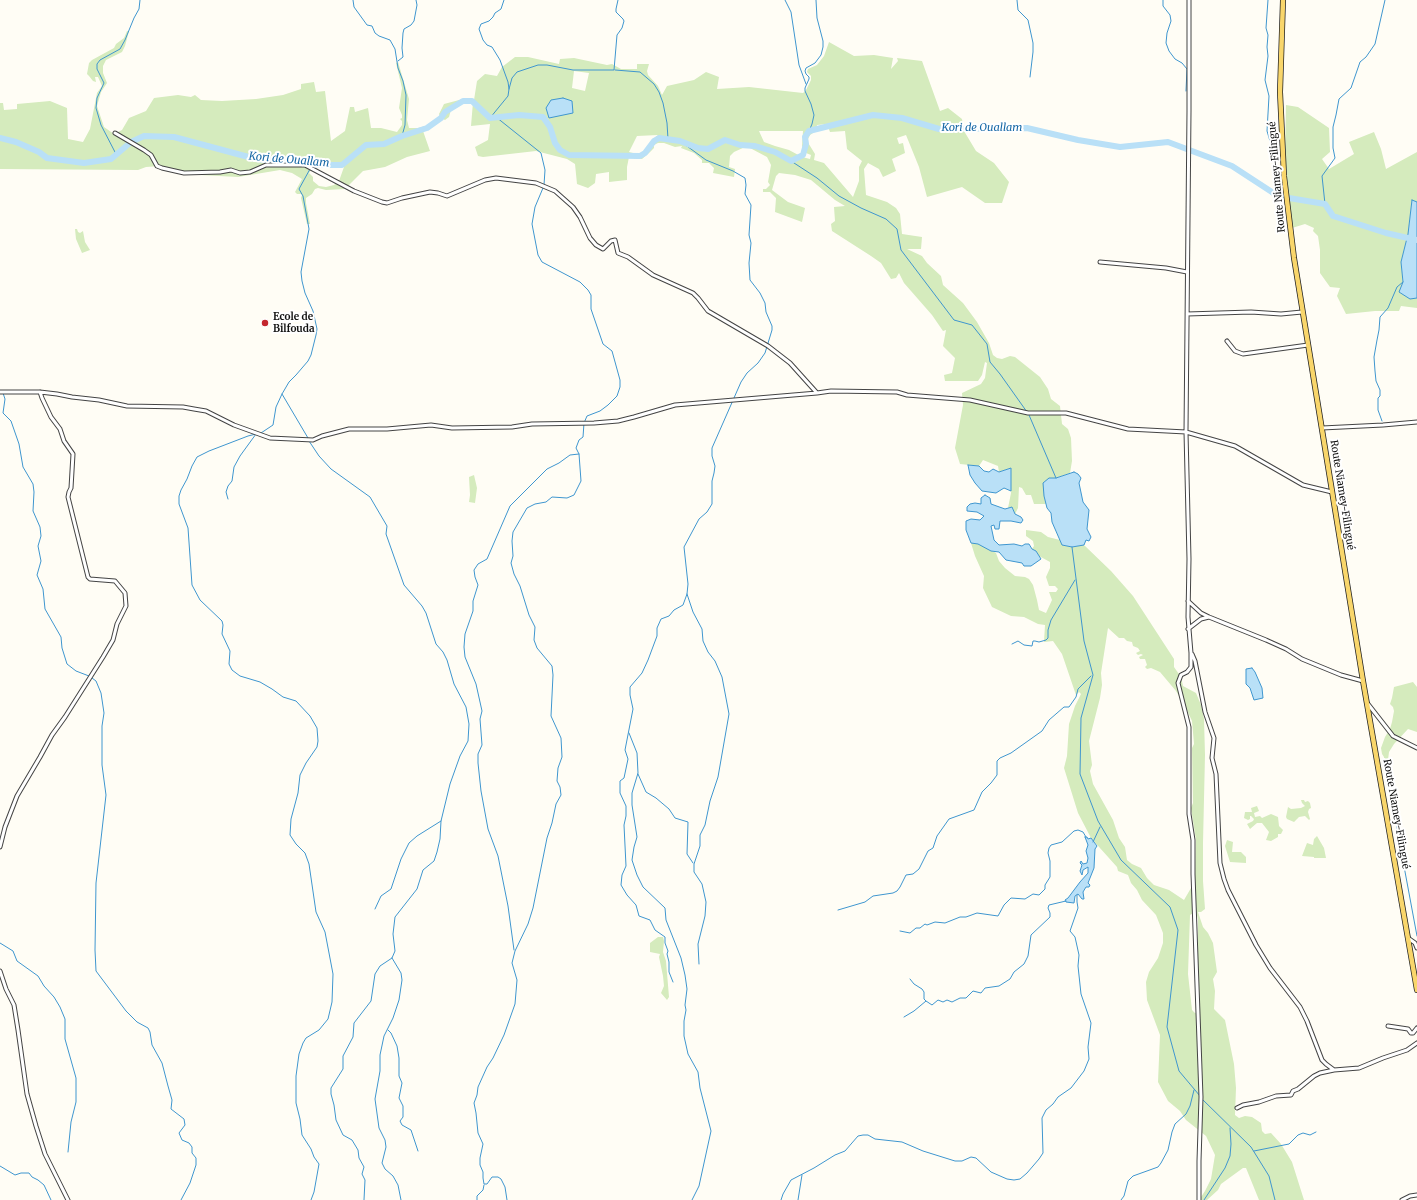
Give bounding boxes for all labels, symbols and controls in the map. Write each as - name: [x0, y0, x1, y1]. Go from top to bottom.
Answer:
- water label: Kori de Ouallam: [942, 121, 1022, 135]
- street label: Route Niamey-Filingué: [1266, 121, 1288, 233]
- water label: Kori de Ouallam: [248, 150, 330, 170]
- place label: Ecole de Bilfouda: [273, 311, 314, 334]
- marker: Ecole de Bilfouda: [260, 318, 270, 328]
- street label: Route Niamey-Filingué: [1327, 439, 1357, 551]
- street label: Route Niamey-Filingué: [1380, 758, 1412, 870]

